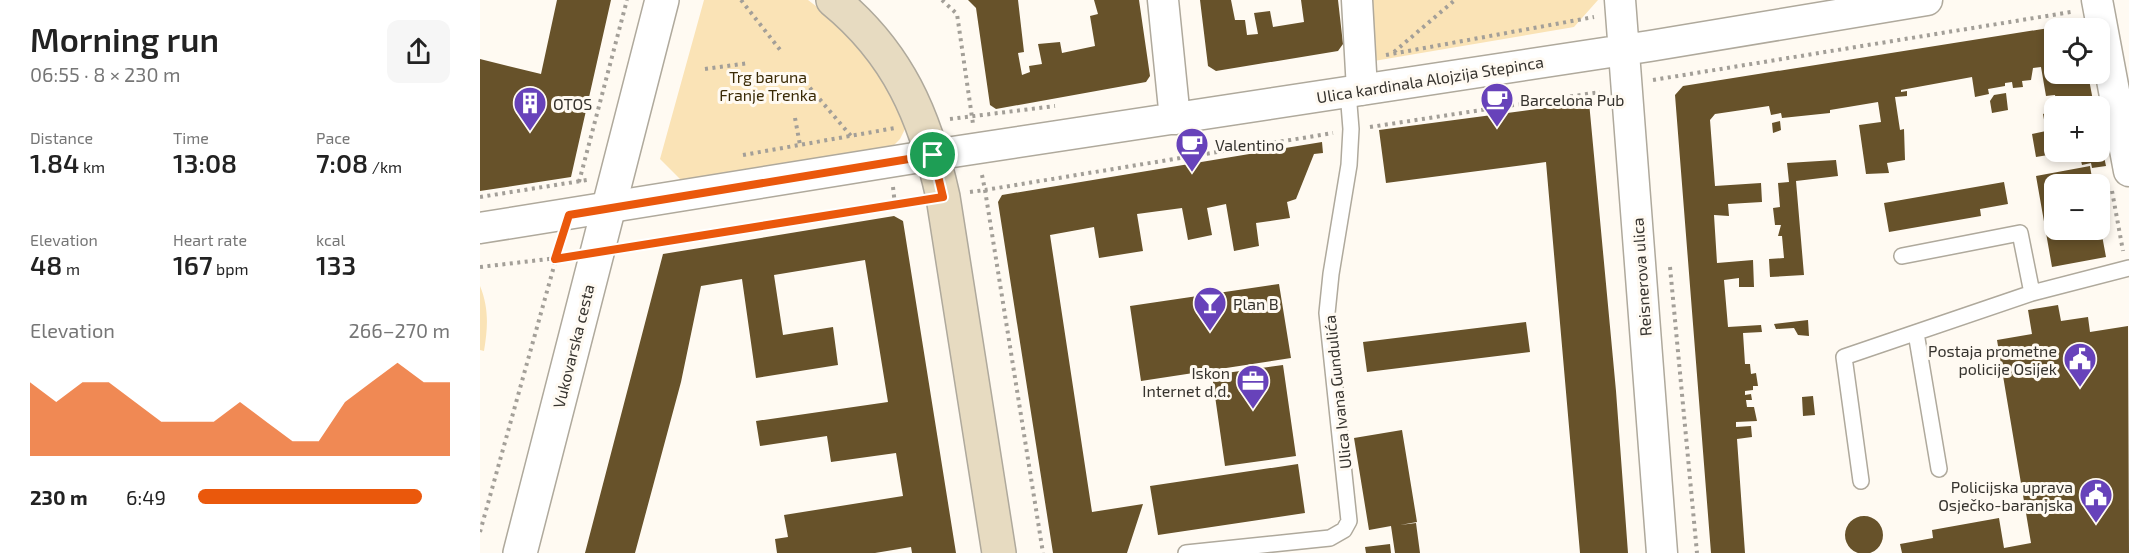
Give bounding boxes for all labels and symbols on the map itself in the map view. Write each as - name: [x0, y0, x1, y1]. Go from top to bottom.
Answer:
- street label: Ulica kardinala Alojzija Stepinca: [1315, 52, 1545, 107]
- park label: Trg baruna Franje Trenka: [719, 67, 817, 105]
- cafe icon: Barcelona Pub: [1479, 81, 1515, 128]
- building icon: OTOS: [512, 85, 548, 132]
- place label: Barcelona Pub: [1520, 90, 1624, 109]
- place label: OTOS: [553, 94, 592, 113]
- cafe icon: Valentino: [1174, 126, 1210, 173]
- pin: [907, 129, 958, 180]
- place label: Valentino: [1215, 135, 1284, 154]
- street label: Reisnerova ulica: [1627, 217, 1655, 337]
- street label: Vukovarska cesta: [548, 282, 598, 410]
- bar icon: Plan B: [1192, 285, 1228, 332]
- place label: Plan B: [1233, 294, 1279, 313]
- street label: Ulica Ivana Gundulića: [1319, 314, 1355, 470]
- place label: Postaja prometne policije Osijek: [1928, 341, 2057, 379]
- public building icon: Postaja prometne policije Osijek: [2062, 341, 2098, 388]
- place label: Iskon Internet d.d.: [1142, 363, 1230, 400]
- office icon: Iskon Internet d.d.: [1235, 363, 1271, 410]
- place label: Policijska uprava Osječko-baranjska: [1938, 477, 2073, 515]
- public building icon: Policijska uprava Osječko-baranjska: [2078, 477, 2114, 524]

